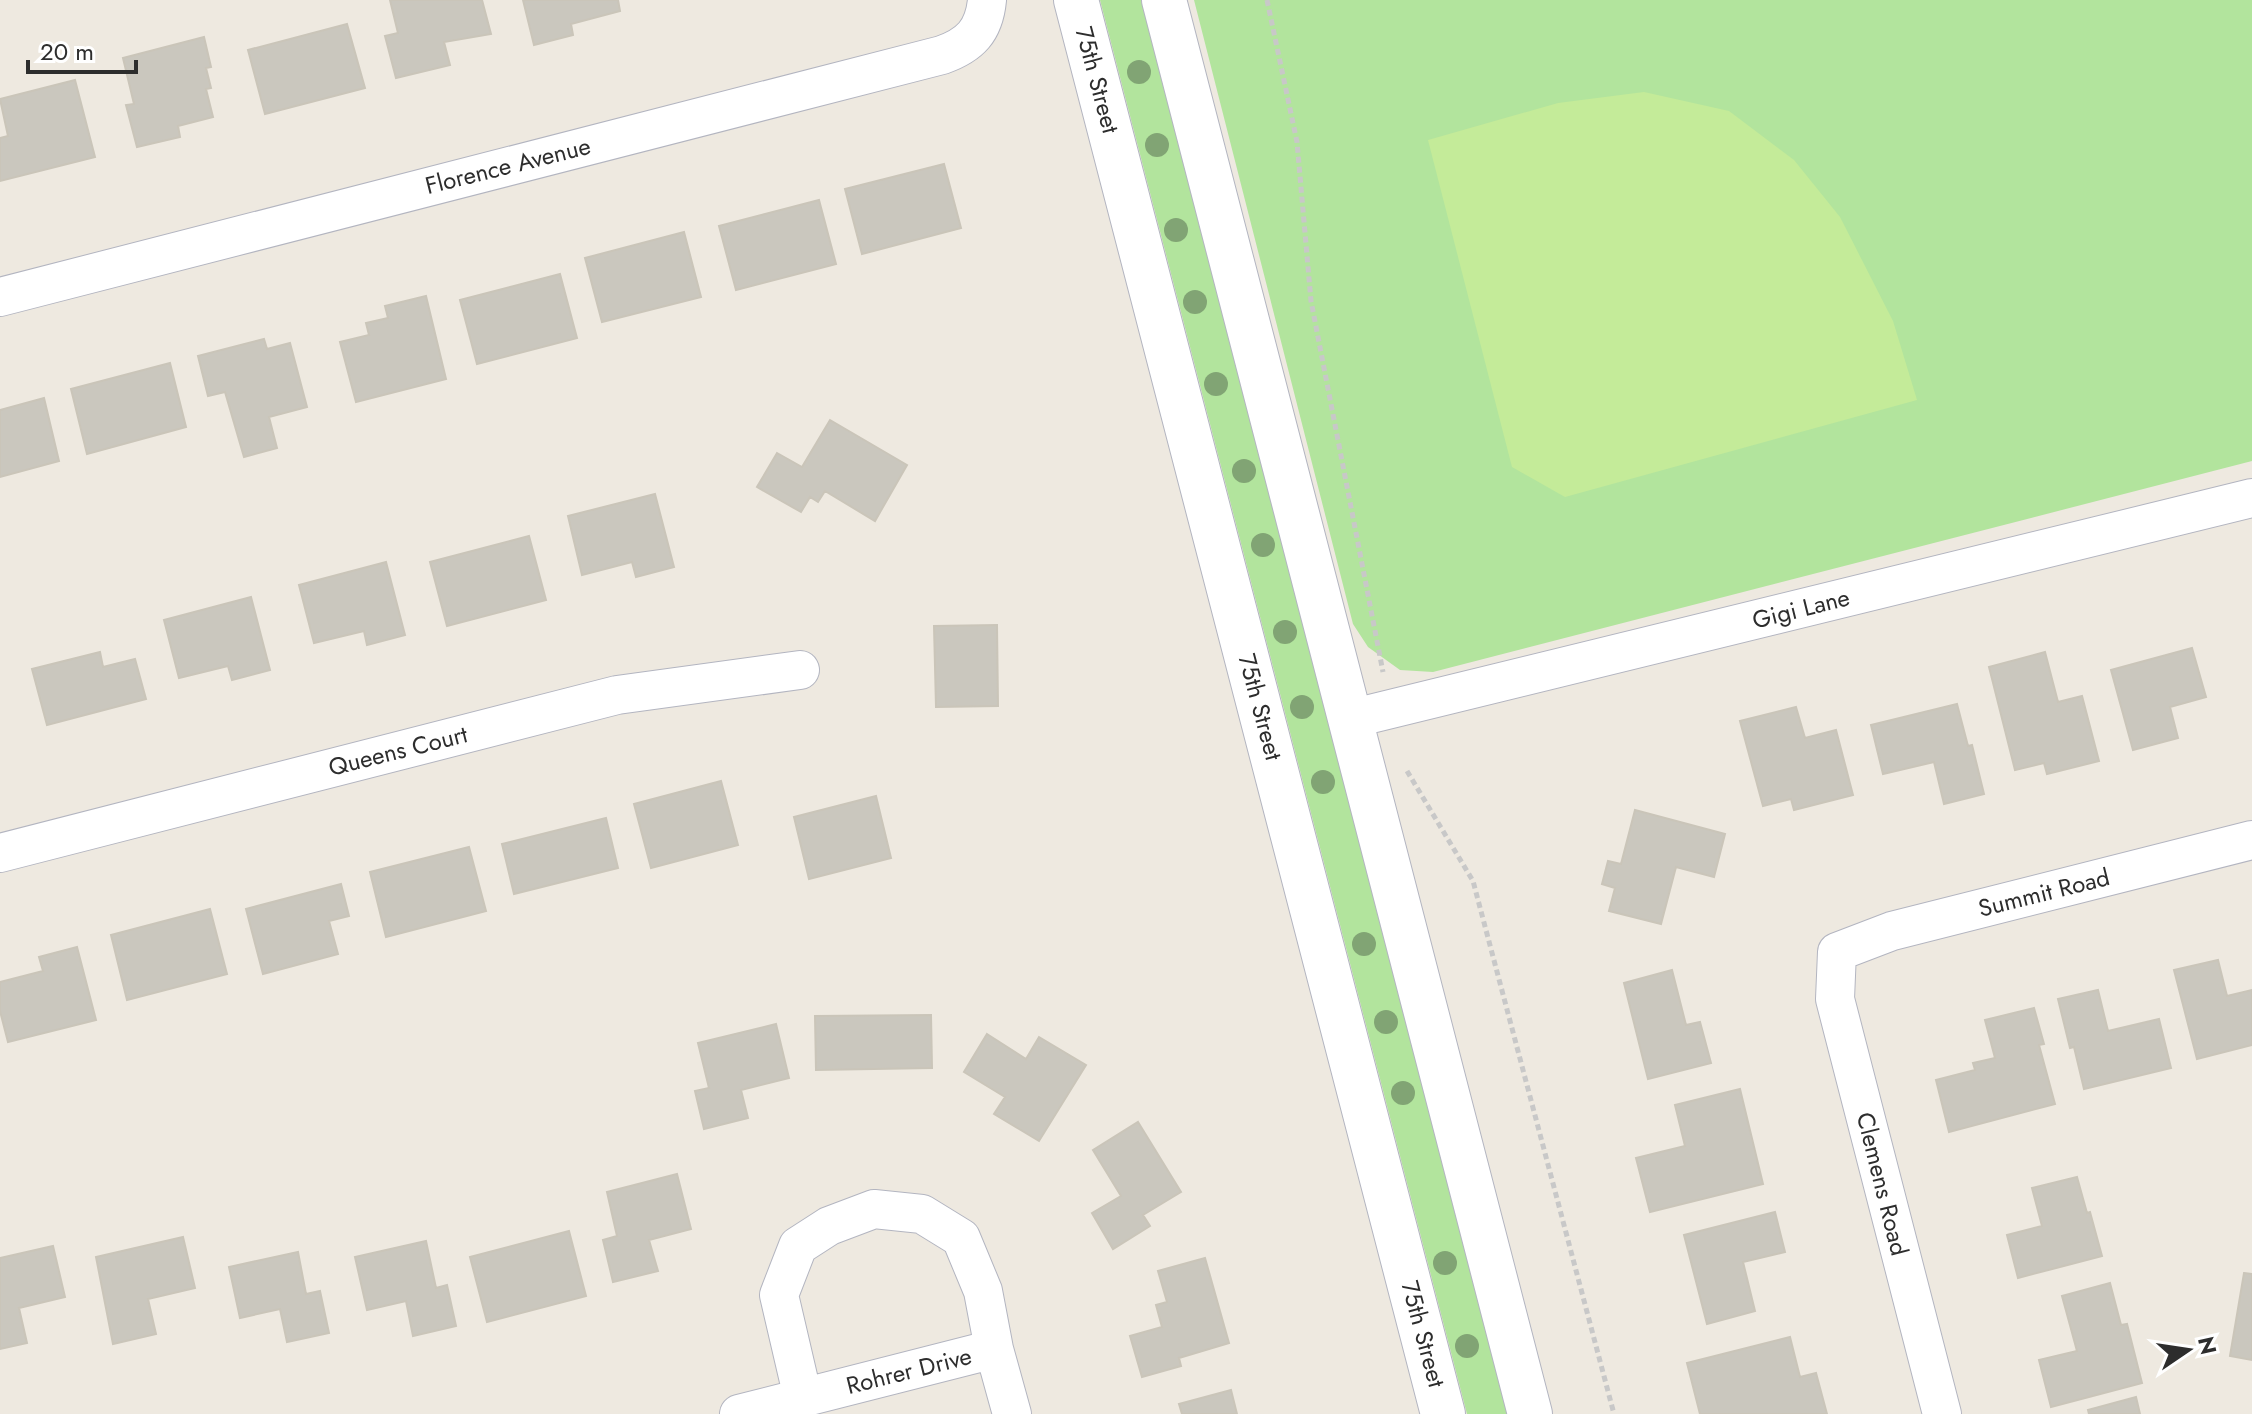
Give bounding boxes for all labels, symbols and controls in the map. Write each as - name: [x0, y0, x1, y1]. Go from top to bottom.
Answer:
- street label: 75th Street: [1066, 23, 1129, 137]
- scale bar: [28, 24, 136, 74]
- text: 20 m: [40, 34, 94, 69]
- street label: Florence Avenue: [422, 128, 594, 203]
- street label: Gigi Lane: [1748, 580, 1853, 638]
- street label: 75th Street: [1229, 650, 1292, 764]
- street label: Queens Court: [325, 716, 471, 785]
- street label: Summit Road: [1975, 859, 2113, 926]
- street label: Clemens Road: [1848, 1109, 1917, 1259]
- street label: 75th Street: [1392, 1277, 1455, 1391]
- north arrow: [2148, 1310, 2228, 1390]
- text: N: [2190, 1333, 2225, 1358]
- street label: Rohrer Drive: [842, 1338, 975, 1403]

